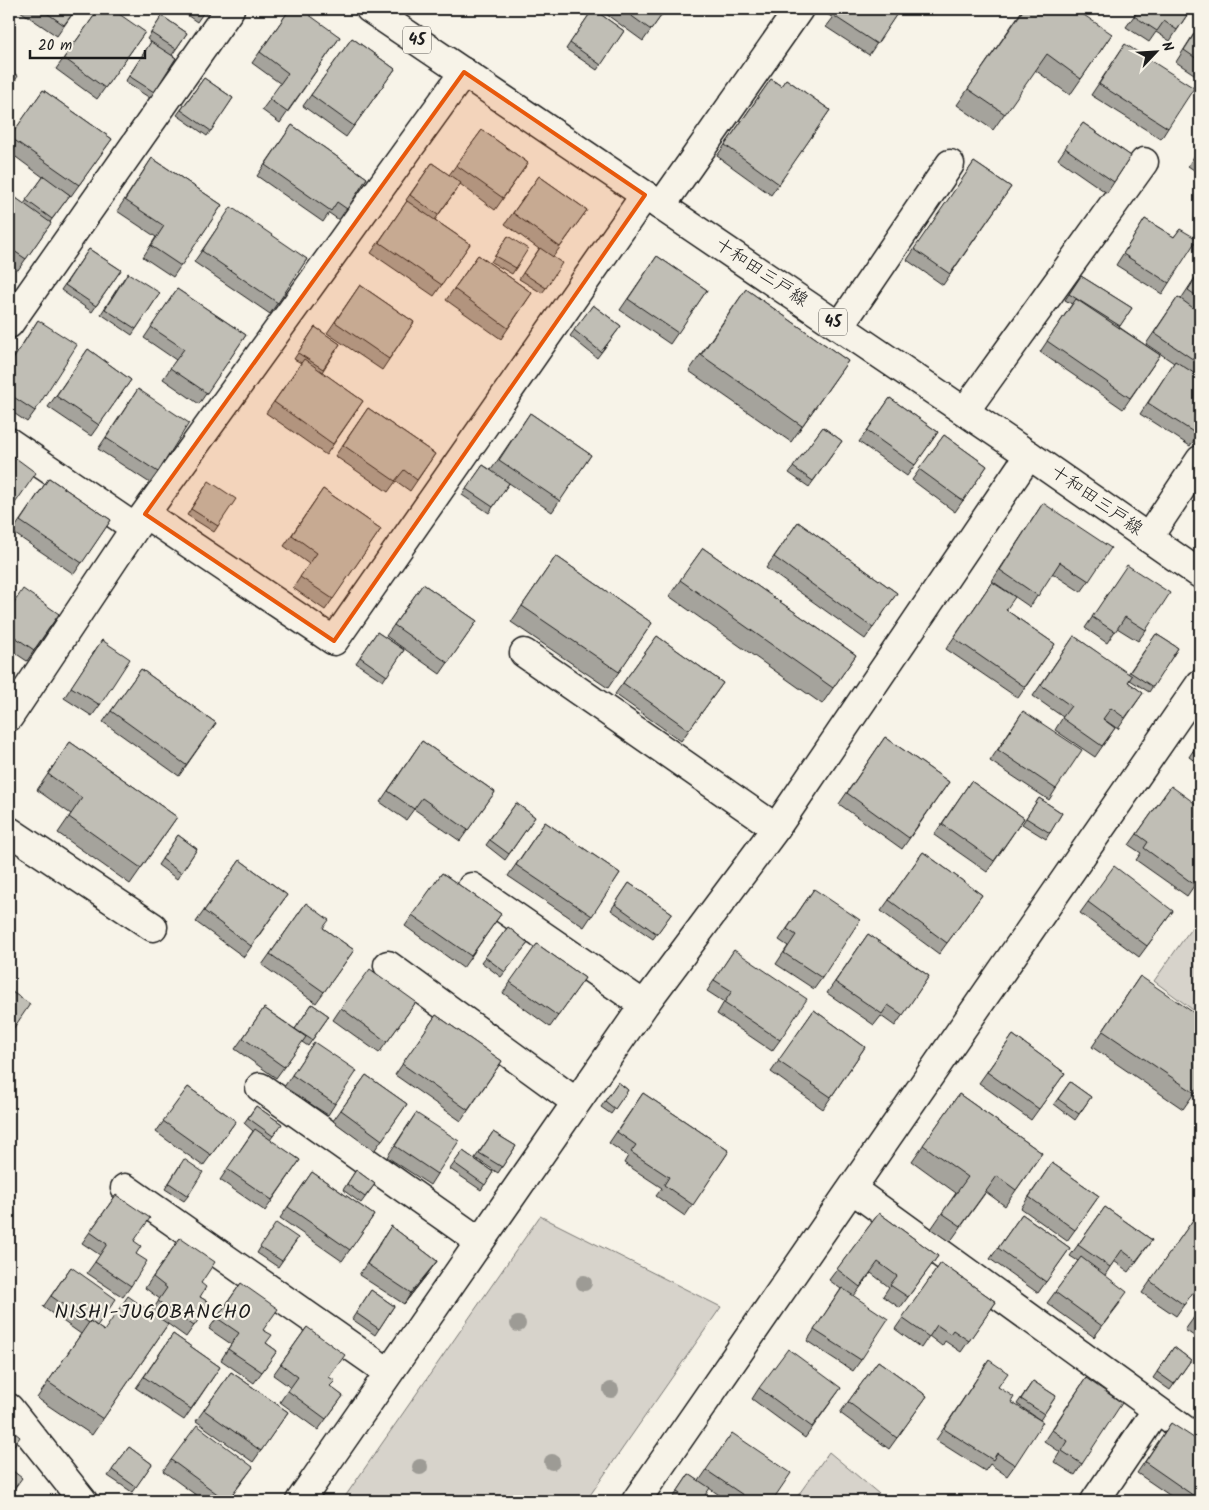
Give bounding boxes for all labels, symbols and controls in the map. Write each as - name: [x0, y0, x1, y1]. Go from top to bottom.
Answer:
- road number: 45: [403, 26, 431, 54]
- scale bar: [30, 28, 145, 60]
- north arrow: [1132, 28, 1182, 78]
- text: 20 m: [38, 34, 72, 58]
- text: N: [1155, 38, 1179, 56]
- street label: 十和田三戸線: [708, 231, 814, 315]
- road number: 45: [819, 308, 847, 336]
- street label: 十和田三戸線: [1043, 458, 1149, 544]
- district label: NISHI-JUGOBANCHO: [54, 1297, 252, 1329]

